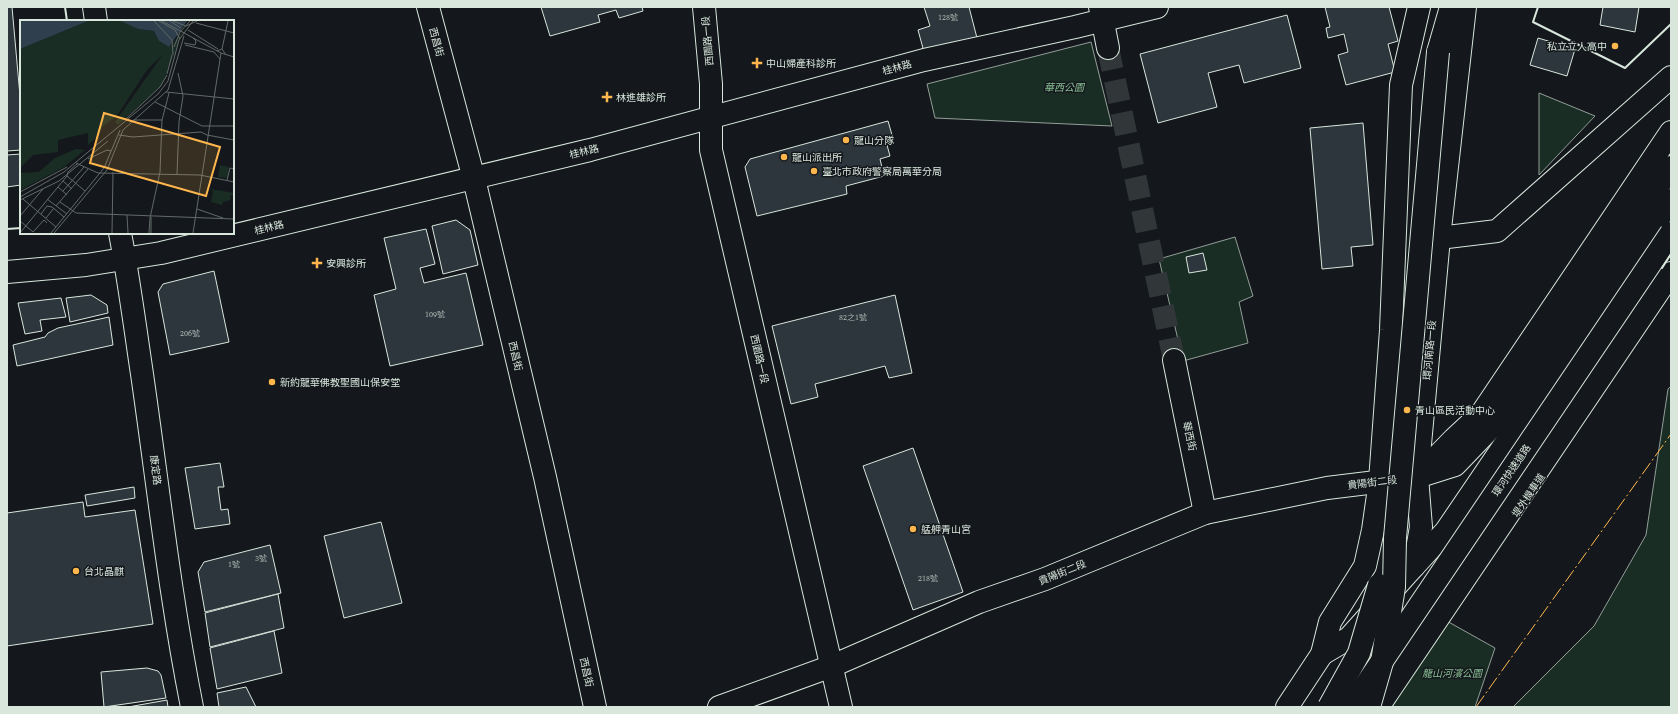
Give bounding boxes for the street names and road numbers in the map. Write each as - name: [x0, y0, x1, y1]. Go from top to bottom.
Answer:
- street label: 西園路一段: [699, 15, 716, 66]
- street label: 西昌街: [426, 26, 447, 58]
- street label: 桂林路: [881, 57, 913, 78]
- street label: 桂林路: [568, 142, 600, 161]
- street label: 桂林路: [253, 218, 285, 237]
- street label: 環河南路一段: [1420, 320, 1439, 380]
- street label: 西園路一段: [748, 333, 771, 385]
- street label: 西昌街: [506, 340, 525, 372]
- street label: 華西街: [1180, 420, 1199, 452]
- street label: 環河快速道路: [1489, 442, 1534, 499]
- street label: 康定路: [147, 454, 164, 486]
- street label: 堤外機車道: [1509, 471, 1548, 520]
- street label: 貴陽街二段: [1346, 473, 1398, 492]
- street label: 貴陽街二段: [1037, 557, 1088, 588]
- street label: 西昌街: [577, 656, 596, 688]

